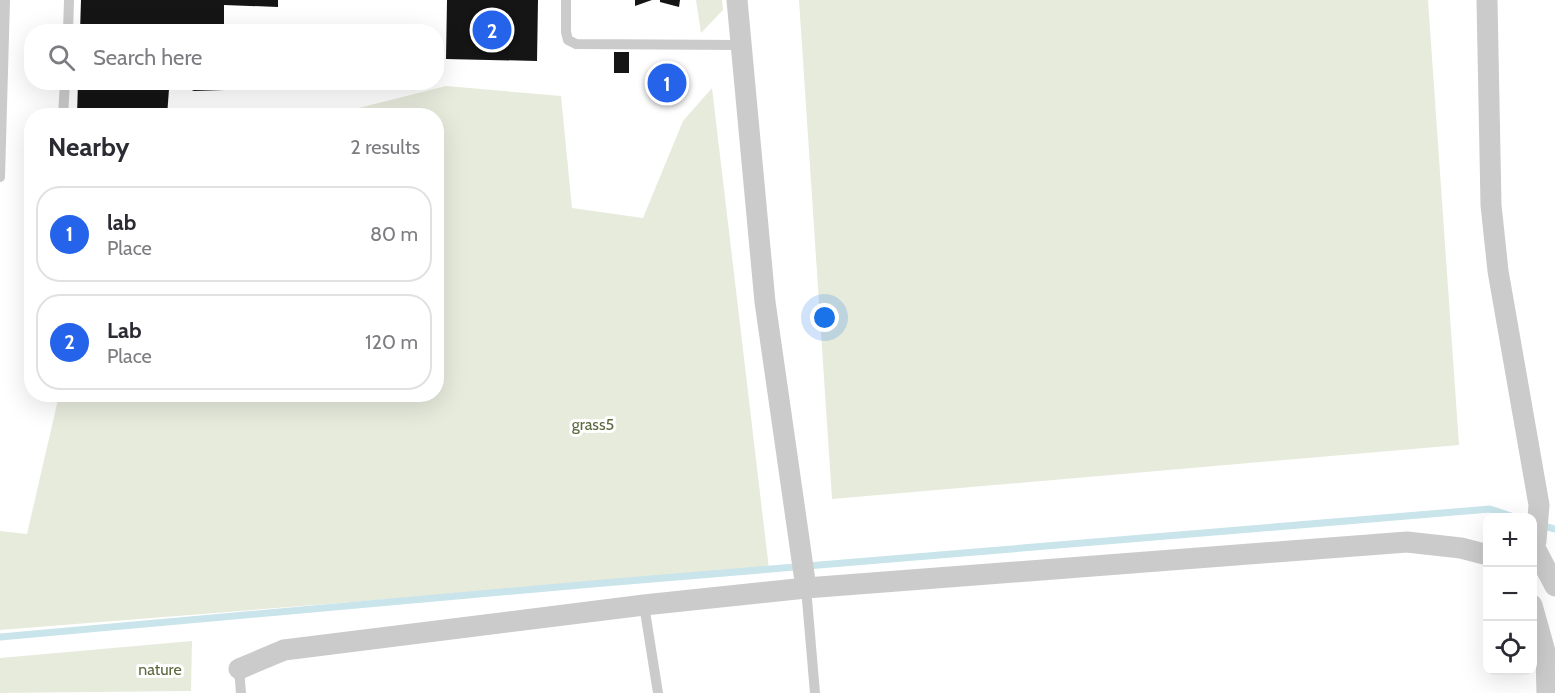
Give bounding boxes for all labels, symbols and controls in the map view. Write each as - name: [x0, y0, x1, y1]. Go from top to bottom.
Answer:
- pin: 2: [472, 8, 512, 52]
- search box: [24, 24, 444, 90]
- icon: search: [45, 41, 78, 74]
- text: Search here: [93, 44, 202, 71]
- pin: 1: [648, 60, 686, 106]
- text: Nearby: [48, 131, 129, 163]
- text: 2 results: [350, 135, 420, 159]
- text: lab: [107, 209, 136, 236]
- text: 1: [66, 222, 73, 246]
- text: 80 m: [370, 222, 418, 246]
- text: Place: [107, 236, 152, 260]
- your location: [810, 303, 839, 332]
- text: Lab: [107, 317, 142, 344]
- text: 2: [64, 330, 75, 354]
- text: 120 m: [365, 330, 418, 354]
- text: Place: [107, 344, 152, 368]
- park label: grass5: [572, 415, 614, 434]
- map controls: [1483, 513, 1537, 675]
- button: +: [1483, 513, 1537, 567]
- button: −: [1483, 567, 1537, 621]
- button: locate: [1483, 621, 1537, 675]
- park label: nature: [138, 660, 182, 679]

